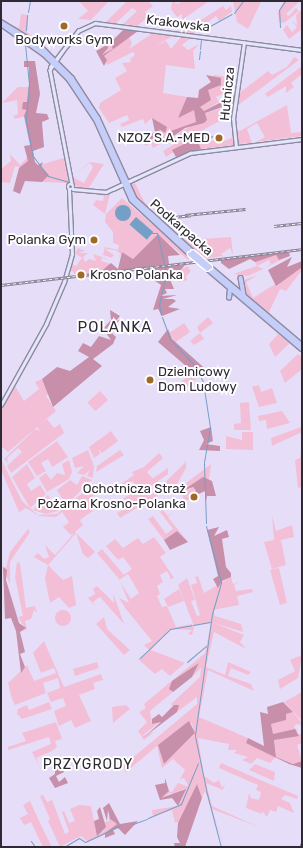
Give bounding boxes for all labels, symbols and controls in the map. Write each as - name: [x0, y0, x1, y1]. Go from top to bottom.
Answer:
- street label: Krakowska: [145, 12, 211, 36]
- marker: Bodyworks Gym: [59, 21, 69, 31]
- place label: Bodyworks Gym: [15, 32, 113, 48]
- street label: Hutnicza: [217, 66, 239, 122]
- place label: NZOZ S.A.-MED: [118, 130, 210, 146]
- marker: NZOZ S.A.-MED: [213, 132, 225, 144]
- street label: Podkarpacka: [146, 197, 216, 259]
- place label: Polanka Gym: [8, 232, 86, 248]
- marker: Polanka Gym: [89, 235, 99, 245]
- place label: Krosno Polanka: [90, 267, 183, 283]
- marker: Krosno Polanka: [75, 269, 87, 281]
- district label: POLANKA: [78, 319, 152, 337]
- place label: Dzielnicowy Dom Ludowy: [158, 365, 237, 396]
- marker: Dzielnicowy Dom Ludowy: [145, 375, 155, 385]
- place label: Ochotnicza Straż Pożarna Krosno-Polanka: [37, 482, 186, 513]
- marker: Ochotnicza Straż Pożarna Krosno-Polanka: [189, 492, 199, 502]
- district label: PRZYGRODY: [43, 757, 133, 773]

